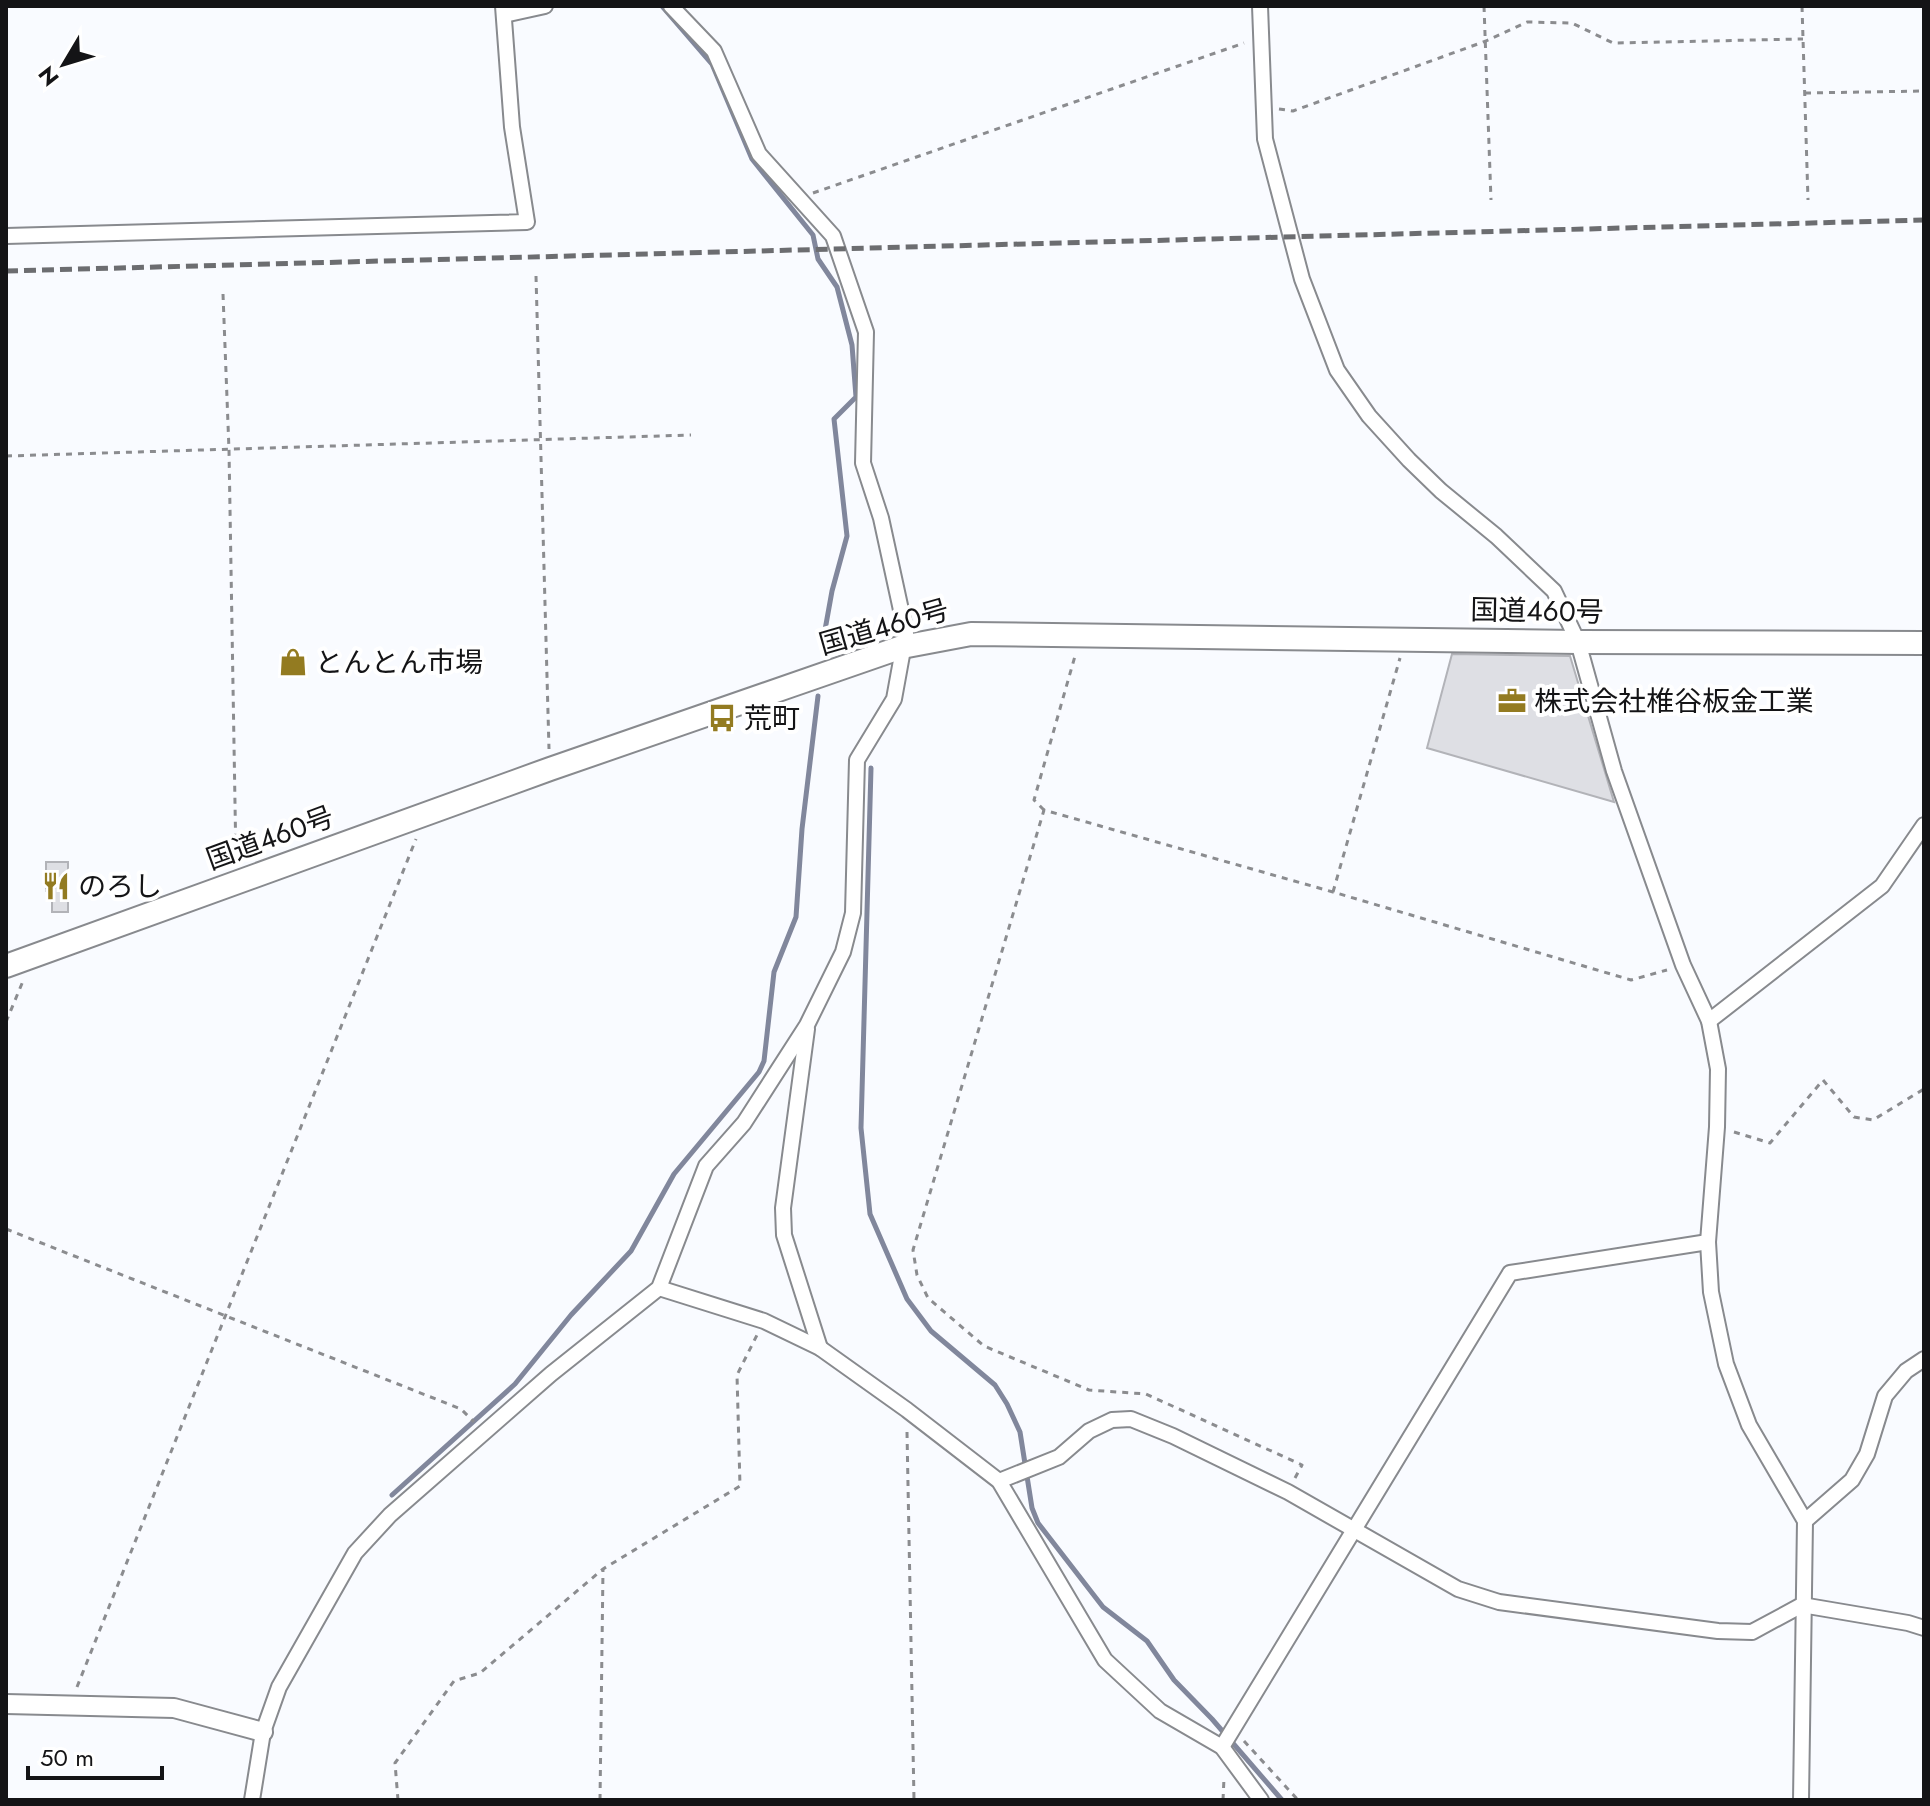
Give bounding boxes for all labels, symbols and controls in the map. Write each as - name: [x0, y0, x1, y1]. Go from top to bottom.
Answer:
- north arrow: [24, 24, 104, 104]
- text: N: [30, 60, 66, 93]
- street label: 国道460号: [814, 589, 954, 665]
- street label: 国道460号: [1470, 589, 1604, 633]
- place label: とんとん市場: [315, 642, 483, 683]
- shop icon: とんとん市場: [278, 647, 308, 677]
- place label: 株式会社椎谷板金工業: [1534, 681, 1814, 722]
- office icon: 株式会社椎谷板金工業: [1497, 686, 1527, 716]
- place label: 荒町: [744, 698, 800, 739]
- bus stop icon: 荒町: [707, 703, 737, 733]
- street label: 国道460号: [200, 796, 340, 880]
- place label: のろし: [78, 866, 162, 907]
- restaurant icon: のろし: [41, 871, 71, 901]
- scale bar: [28, 1730, 162, 1780]
- text: 50 m: [40, 1740, 94, 1775]

